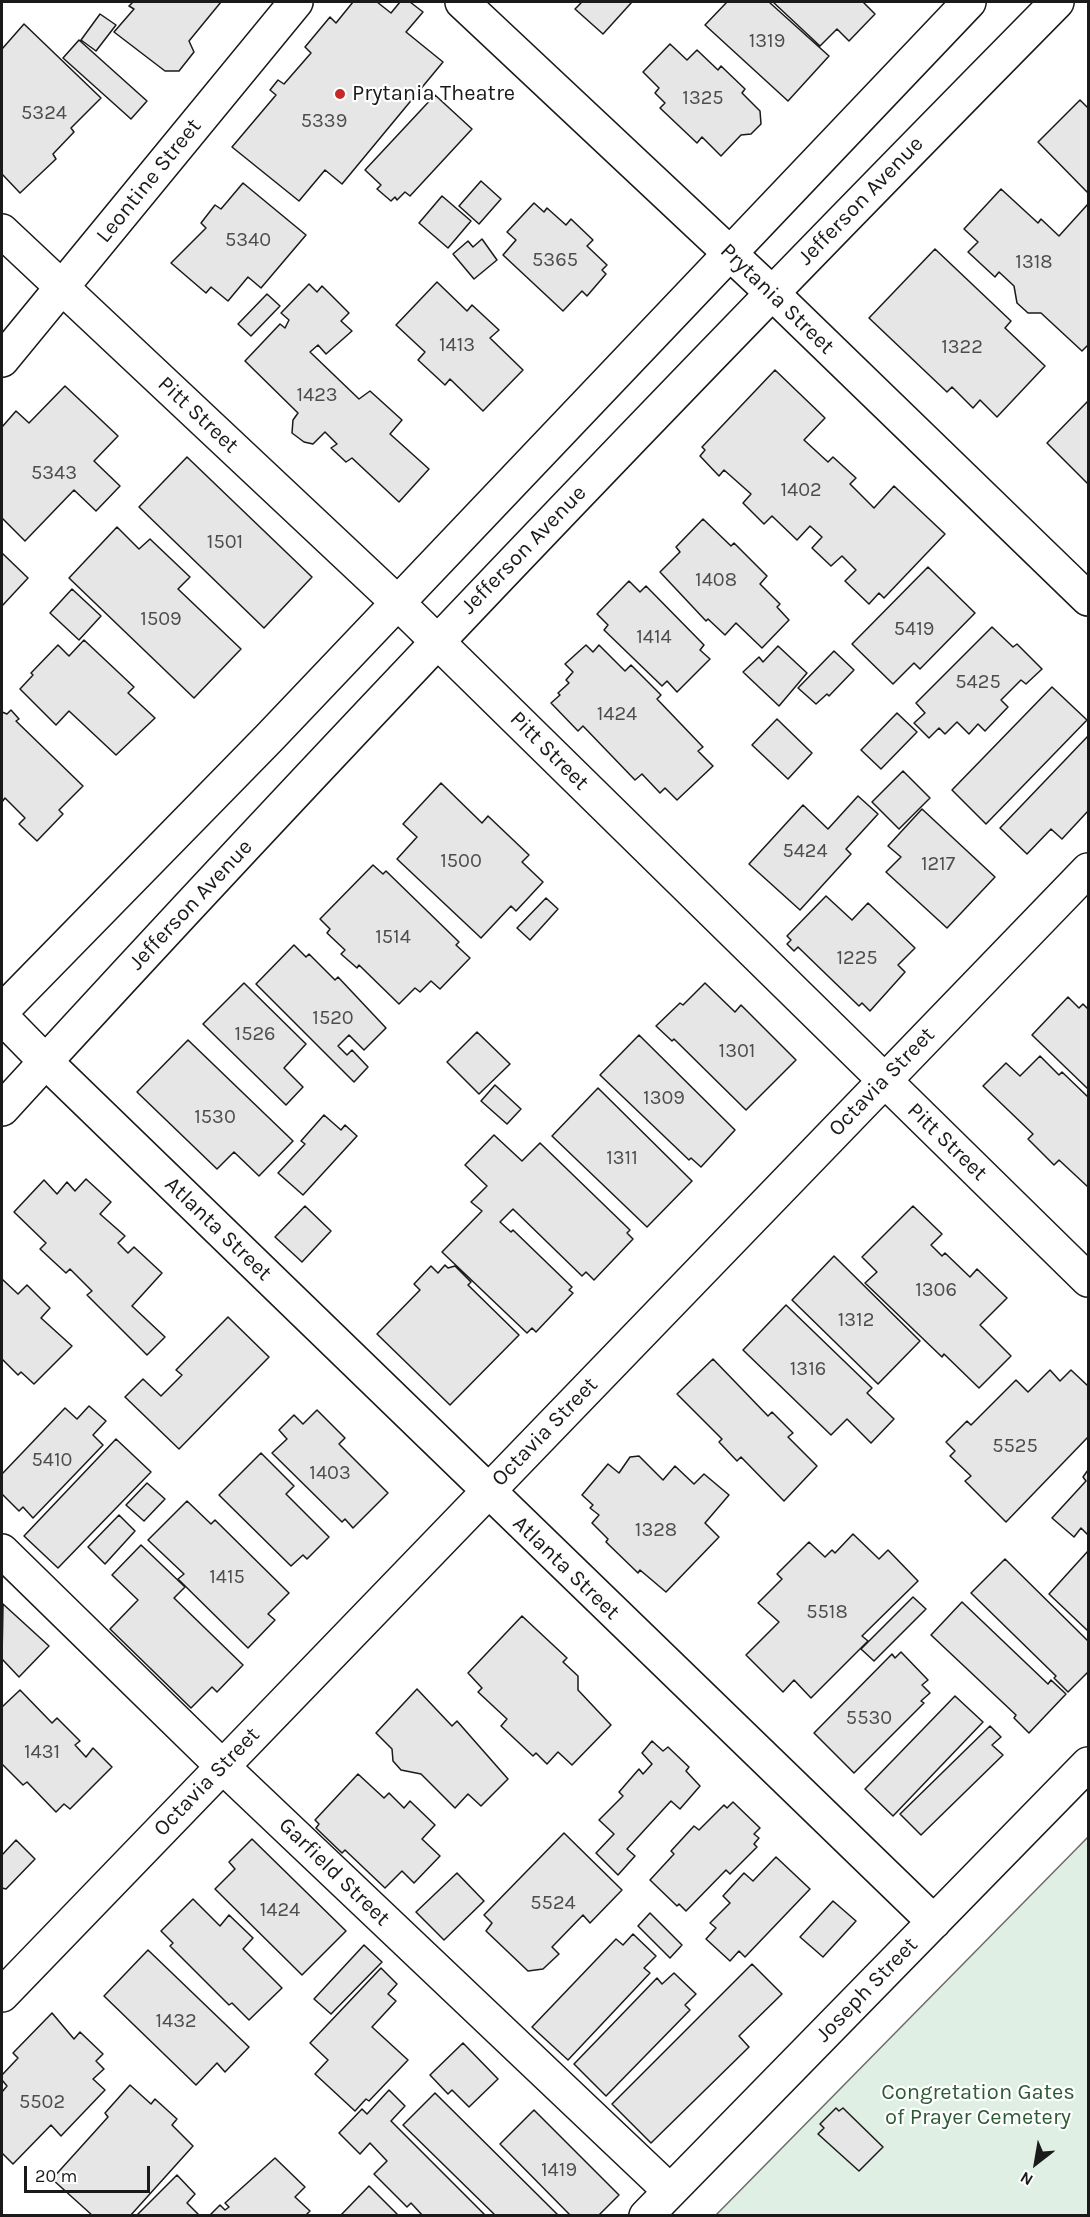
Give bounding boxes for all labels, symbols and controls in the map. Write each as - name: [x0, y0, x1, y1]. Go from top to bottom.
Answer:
- house number: 1319: [749, 29, 785, 53]
- place label: Prytania Theatre: [352, 81, 515, 107]
- house number: 1325: [682, 86, 724, 110]
- marker: Prytania Theatre: [333, 87, 347, 101]
- house number: 5324: [21, 101, 67, 125]
- house number: 5339: [301, 109, 347, 133]
- street label: Leontine Street: [91, 114, 207, 248]
- street label: Jefferson Avenue: [793, 131, 929, 271]
- house number: 5340: [225, 228, 271, 252]
- street label: Prytania Street: [714, 238, 840, 360]
- house number: 5365: [532, 248, 578, 272]
- house number: 1318: [1015, 250, 1053, 274]
- house number: 1413: [439, 333, 475, 357]
- house number: 1322: [941, 335, 983, 359]
- street label: Pitt Street: [152, 371, 244, 459]
- house number: 1423: [296, 383, 338, 407]
- house number: 5343: [31, 461, 77, 485]
- house number: 1402: [780, 478, 822, 502]
- street label: Jefferson Avenue: [456, 480, 592, 620]
- house number: 1501: [207, 530, 243, 554]
- house number: 1408: [695, 568, 737, 592]
- house number: 1509: [140, 607, 182, 631]
- house number: 5419: [894, 617, 934, 641]
- house number: 1414: [636, 625, 672, 649]
- house number: 5425: [955, 670, 1001, 694]
- house number: 1424: [597, 702, 637, 726]
- street label: Pitt Street: [504, 706, 594, 796]
- street label: Jefferson Avenue: [124, 834, 258, 976]
- house number: 5424: [782, 839, 828, 863]
- house number: 1500: [440, 849, 482, 873]
- house number: 1217: [921, 852, 955, 876]
- house number: 1514: [375, 925, 411, 949]
- house number: 1225: [836, 946, 878, 970]
- house number: 1520: [312, 1006, 354, 1030]
- house number: 1526: [235, 1022, 275, 1046]
- street label: Octavia Street: [823, 1022, 941, 1142]
- house number: 1301: [719, 1039, 755, 1063]
- house number: 1309: [643, 1086, 685, 1110]
- street label: Pitt Street: [902, 1097, 992, 1187]
- house number: 1530: [194, 1105, 236, 1129]
- house number: 1311: [606, 1146, 638, 1170]
- street label: Atlanta Street: [159, 1171, 277, 1287]
- house number: 1306: [915, 1278, 957, 1302]
- house number: 1312: [838, 1308, 874, 1332]
- house number: 1316: [790, 1357, 826, 1381]
- street label: Octavia Street: [486, 1372, 604, 1492]
- house number: 5525: [992, 1434, 1038, 1458]
- house number: 5410: [32, 1448, 72, 1472]
- house number: 1403: [309, 1461, 351, 1485]
- street label: Atlanta Street: [507, 1510, 625, 1626]
- house number: 1328: [635, 1518, 677, 1542]
- house number: 1415: [209, 1565, 245, 1589]
- house number: 5518: [806, 1600, 848, 1624]
- house number: 5530: [846, 1706, 892, 1730]
- street label: Octavia Street: [148, 1722, 266, 1842]
- house number: 1431: [24, 1740, 60, 1764]
- street label: Garfield Street: [273, 1812, 395, 1932]
- house number: 5524: [530, 1891, 576, 1915]
- house number: 1424: [260, 1898, 300, 1922]
- street label: Joseph Street: [810, 1932, 924, 2048]
- house number: 1432: [155, 2009, 197, 2033]
- park label: Congretation Gates of Prayer Cemetery: [881, 2080, 1075, 2132]
- house number: 5502: [19, 2090, 65, 2114]
- north arrow: [1006, 2133, 1066, 2193]
- scale bar: [27, 2154, 153, 2192]
- house number: 1419: [541, 2158, 577, 2182]
- text: 20 m: [35, 2165, 77, 2187]
- text: N: [1017, 2168, 1036, 2190]

